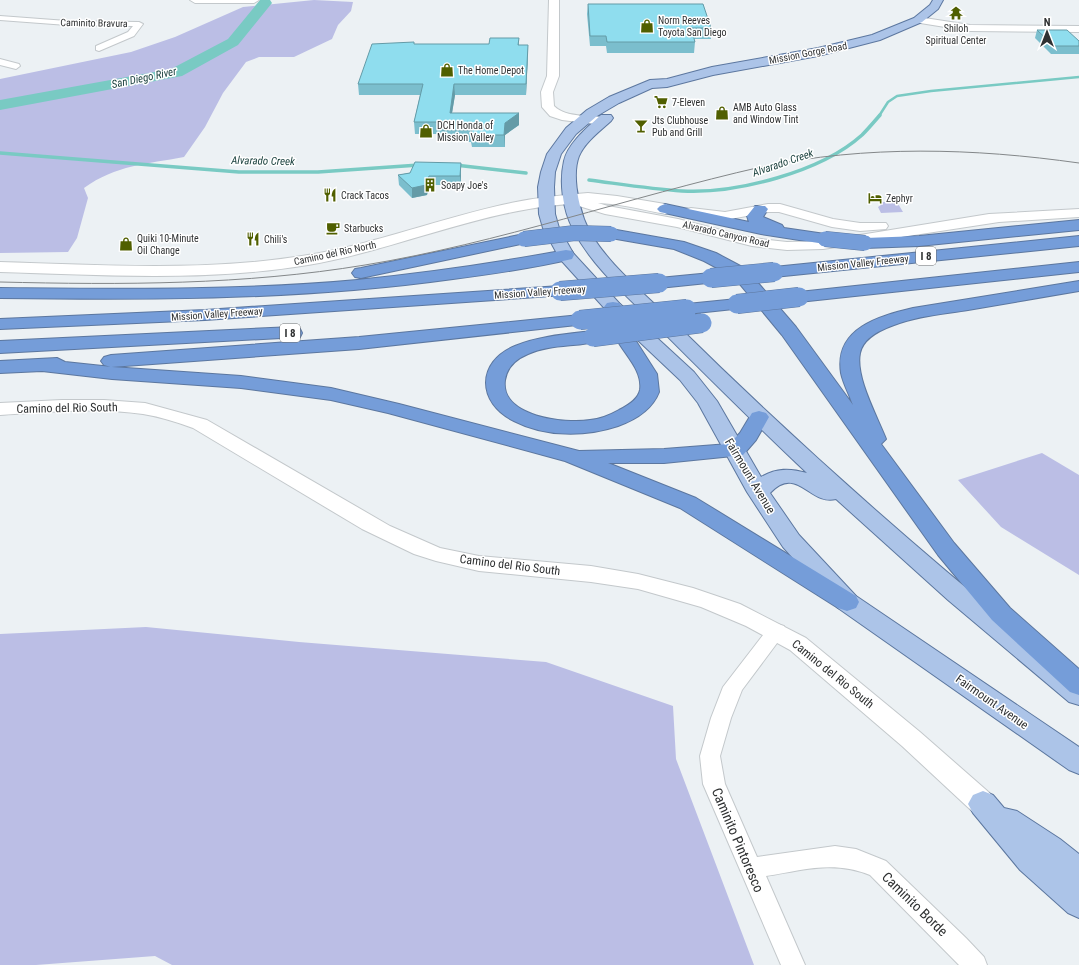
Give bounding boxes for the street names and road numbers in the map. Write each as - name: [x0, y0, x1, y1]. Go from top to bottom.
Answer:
- street label: Caminito Bravura: [60, 17, 128, 29]
- street label: Mission Gorge Road: [768, 40, 848, 66]
- street label: Alvarado Canyon Road: [682, 219, 770, 249]
- street label: Camino del Rio North: [293, 239, 377, 267]
- road number: I 8: [916, 247, 936, 265]
- street label: Mission Valley Freeway: [817, 253, 909, 273]
- street label: Mission Valley Freeway: [494, 283, 586, 301]
- street label: Mission Valley Freeway: [171, 305, 263, 323]
- road number: I 8: [280, 324, 300, 342]
- street label: Camino del Rio South: [16, 400, 118, 416]
- street label: Fairmount Avenue: [722, 436, 778, 516]
- street label: Camino del Rio South: [459, 552, 561, 578]
- street label: Camino del Rio South: [789, 637, 877, 711]
- street label: Fairmount Avenue: [953, 672, 1031, 732]
- street label: Caminito Pintoresco: [709, 785, 767, 895]
- street label: Caminito Borde: [879, 869, 951, 940]

